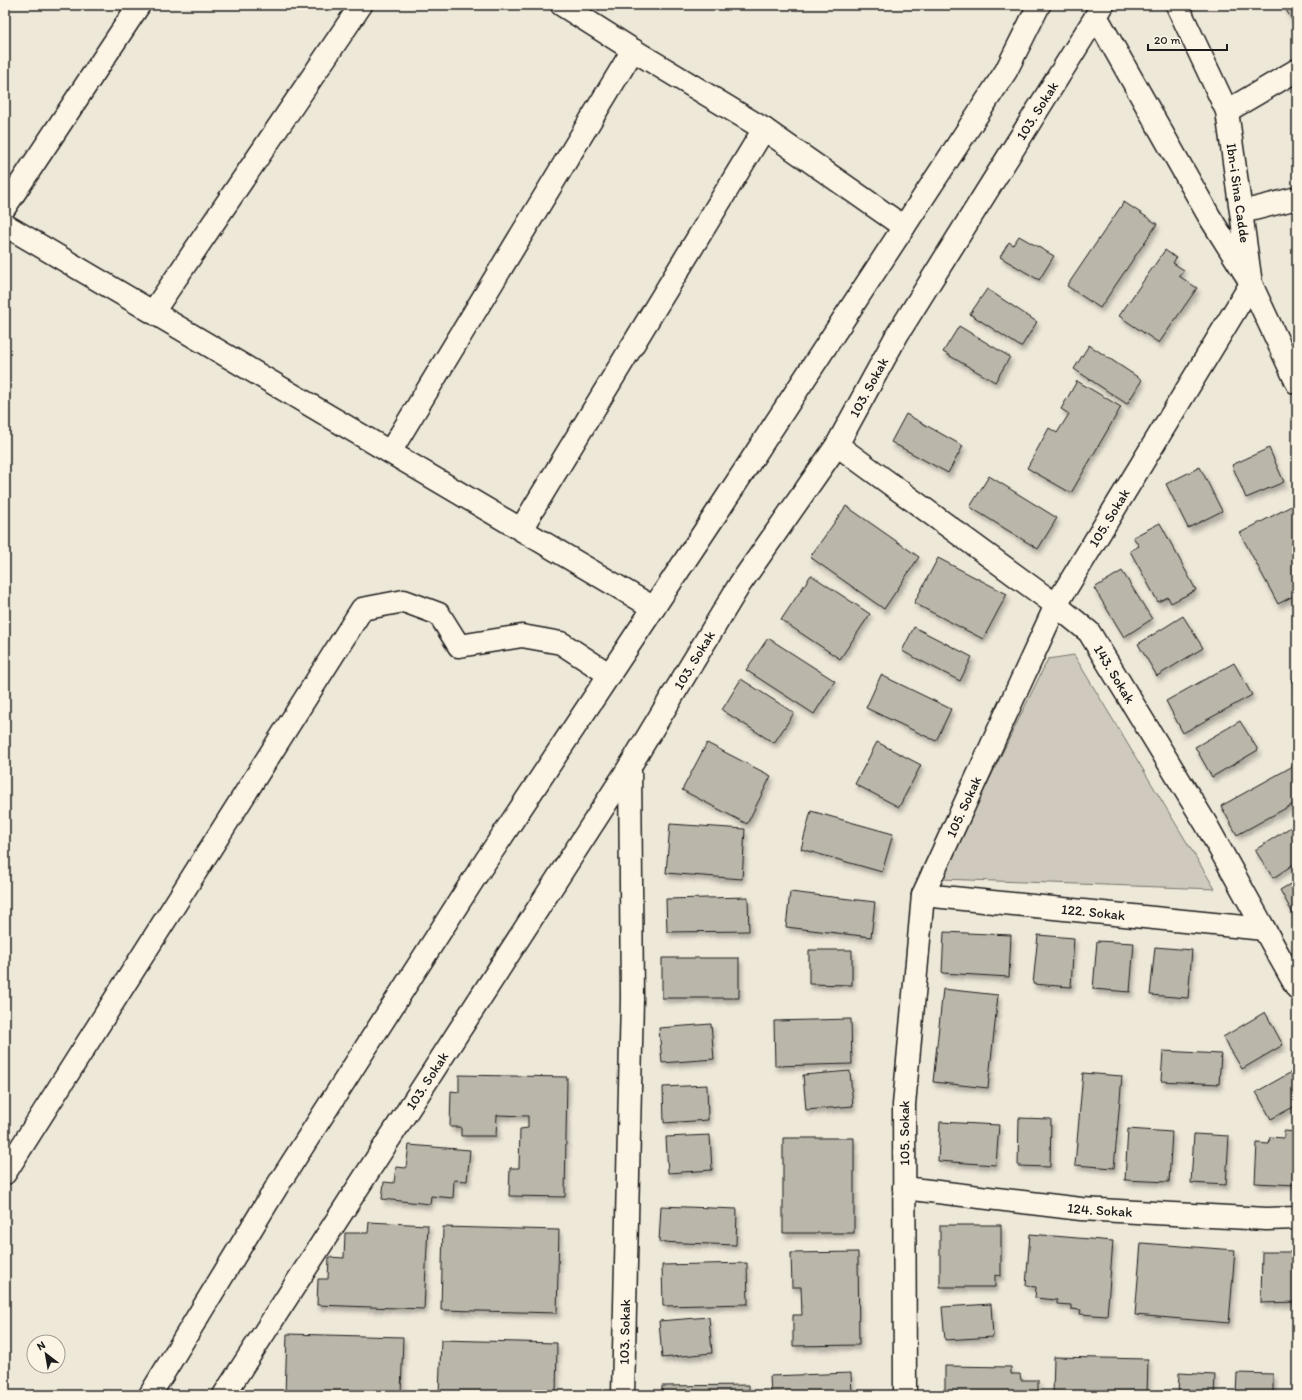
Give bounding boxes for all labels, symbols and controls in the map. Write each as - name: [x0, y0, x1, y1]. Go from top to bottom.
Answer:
- scale bar: [1148, 26, 1227, 52]
- text: 20 m: [1154, 33, 1181, 47]
- street label: 103. Sokak: [1012, 78, 1062, 143]
- street label: Ibn-i Sina Cadde: [1223, 142, 1254, 244]
- street label: 103. Sokak: [845, 354, 892, 420]
- street label: 105. Sokak: [1085, 485, 1133, 550]
- street label: 103. Sokak: [670, 627, 718, 692]
- street label: 143. Sokak: [1090, 642, 1139, 706]
- street label: 105. Sokak: [942, 773, 985, 840]
- street label: 122. Sokak: [1060, 900, 1126, 924]
- street label: 103. Sokak: [402, 1049, 452, 1113]
- street label: 105. Sokak: [895, 1100, 913, 1166]
- street label: 124. Sokak: [1066, 1199, 1133, 1220]
- street label: 103. Sokak: [615, 1299, 634, 1365]
- north arrow: [26, 1334, 66, 1374]
- text: N: [35, 1338, 48, 1353]

